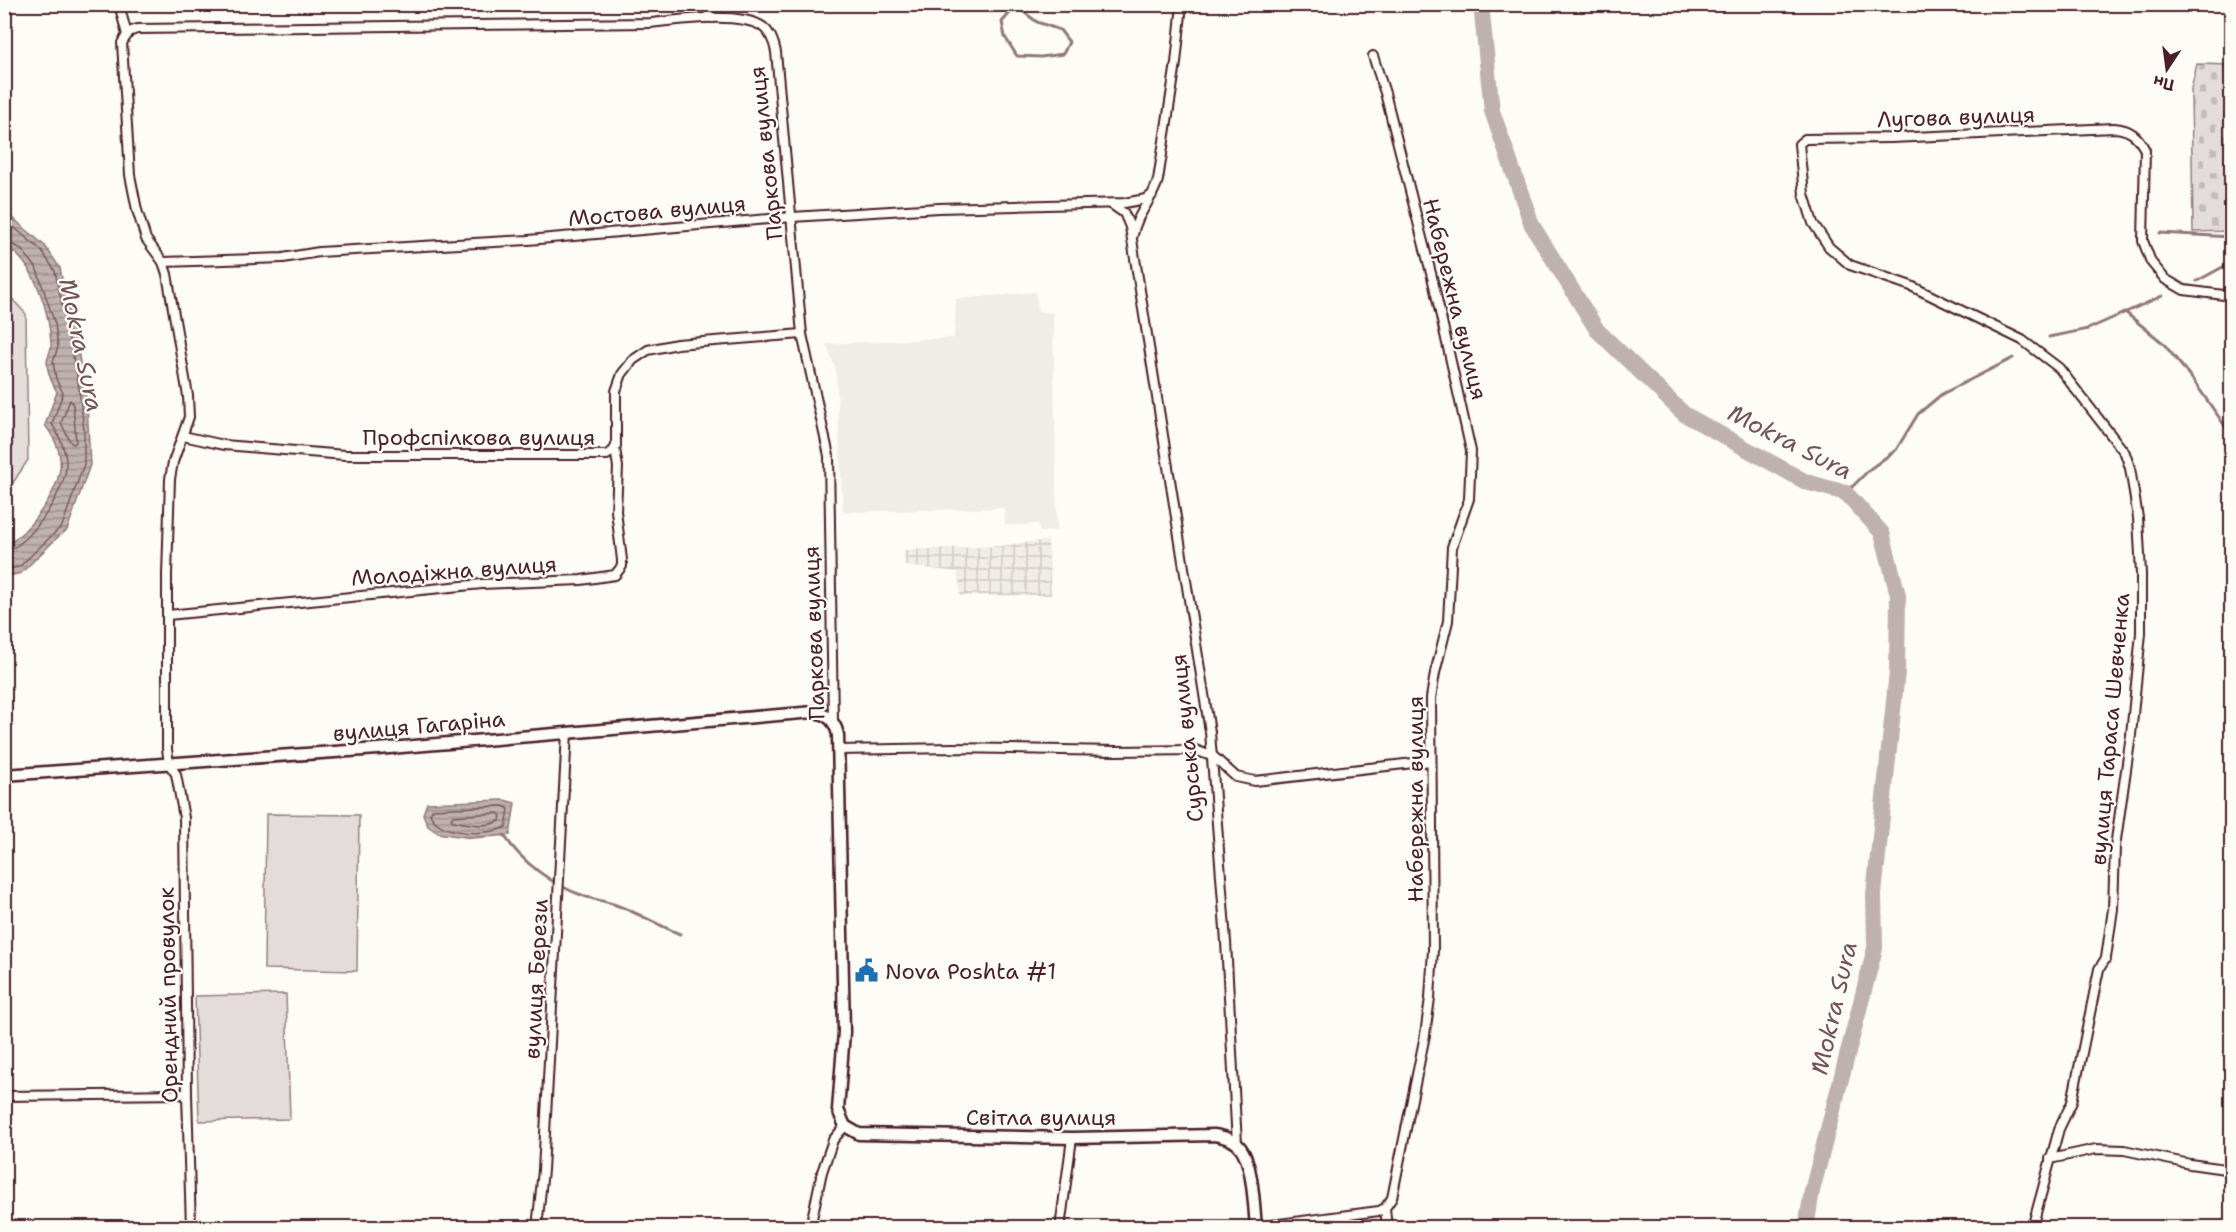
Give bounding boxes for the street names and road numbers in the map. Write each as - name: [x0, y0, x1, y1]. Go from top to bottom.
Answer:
- street label: Паркова вулиця: [742, 65, 790, 241]
- street label: Лугова вулиця: [1876, 100, 2036, 134]
- street label: Мостова вулиця: [567, 189, 747, 233]
- street label: Набережна вулиця: [1416, 195, 1494, 403]
- street label: Профспілкова вулиця: [363, 423, 595, 452]
- street label: Паркова вулиця: [796, 545, 832, 721]
- street label: Молодіжна вулиця: [350, 549, 558, 593]
- street label: вулиця Тараса Шевченка: [2084, 591, 2136, 866]
- street label: Сурська вулиця: [1164, 653, 1210, 823]
- street label: Набережна вулиця: [1401, 696, 1430, 902]
- street label: вулиця Гагаріна: [332, 704, 507, 748]
- street label: Орендний провулок: [152, 886, 184, 1103]
- street label: вулиця Берези: [517, 898, 555, 1060]
- street label: Світла вулиця: [966, 1103, 1116, 1132]

